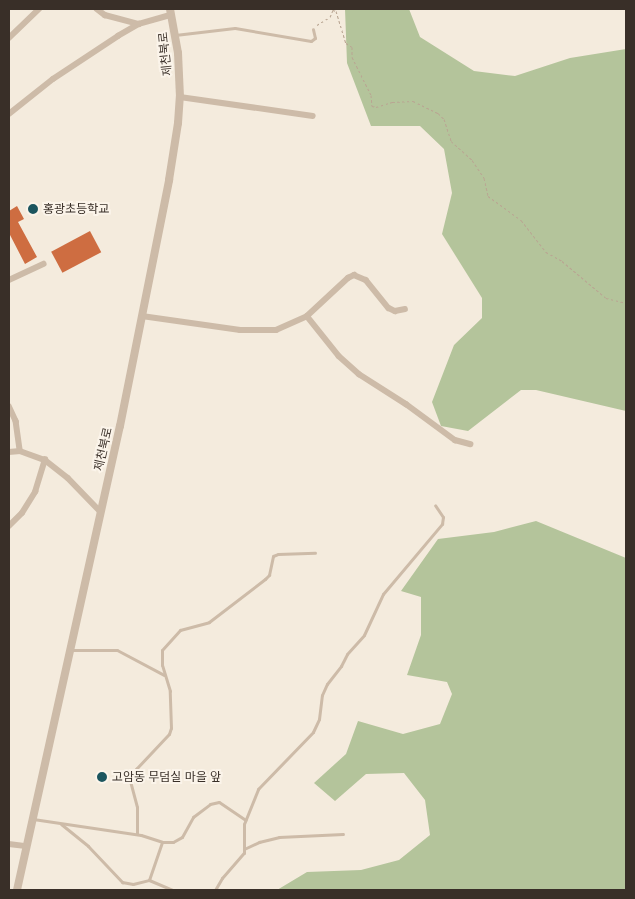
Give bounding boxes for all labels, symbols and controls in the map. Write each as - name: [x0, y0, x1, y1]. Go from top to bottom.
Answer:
- street label: 제천북로: [156, 31, 174, 77]
- place label: 홍광초등학교: [43, 202, 109, 216]
- marker: 홍광초등학교: [27, 203, 39, 215]
- street label: 제천북로: [91, 426, 115, 472]
- place label: 고암동 무덤실 마을 앞: [112, 770, 221, 784]
- marker: 고암동 무덤실 마을 앞: [96, 771, 108, 783]

